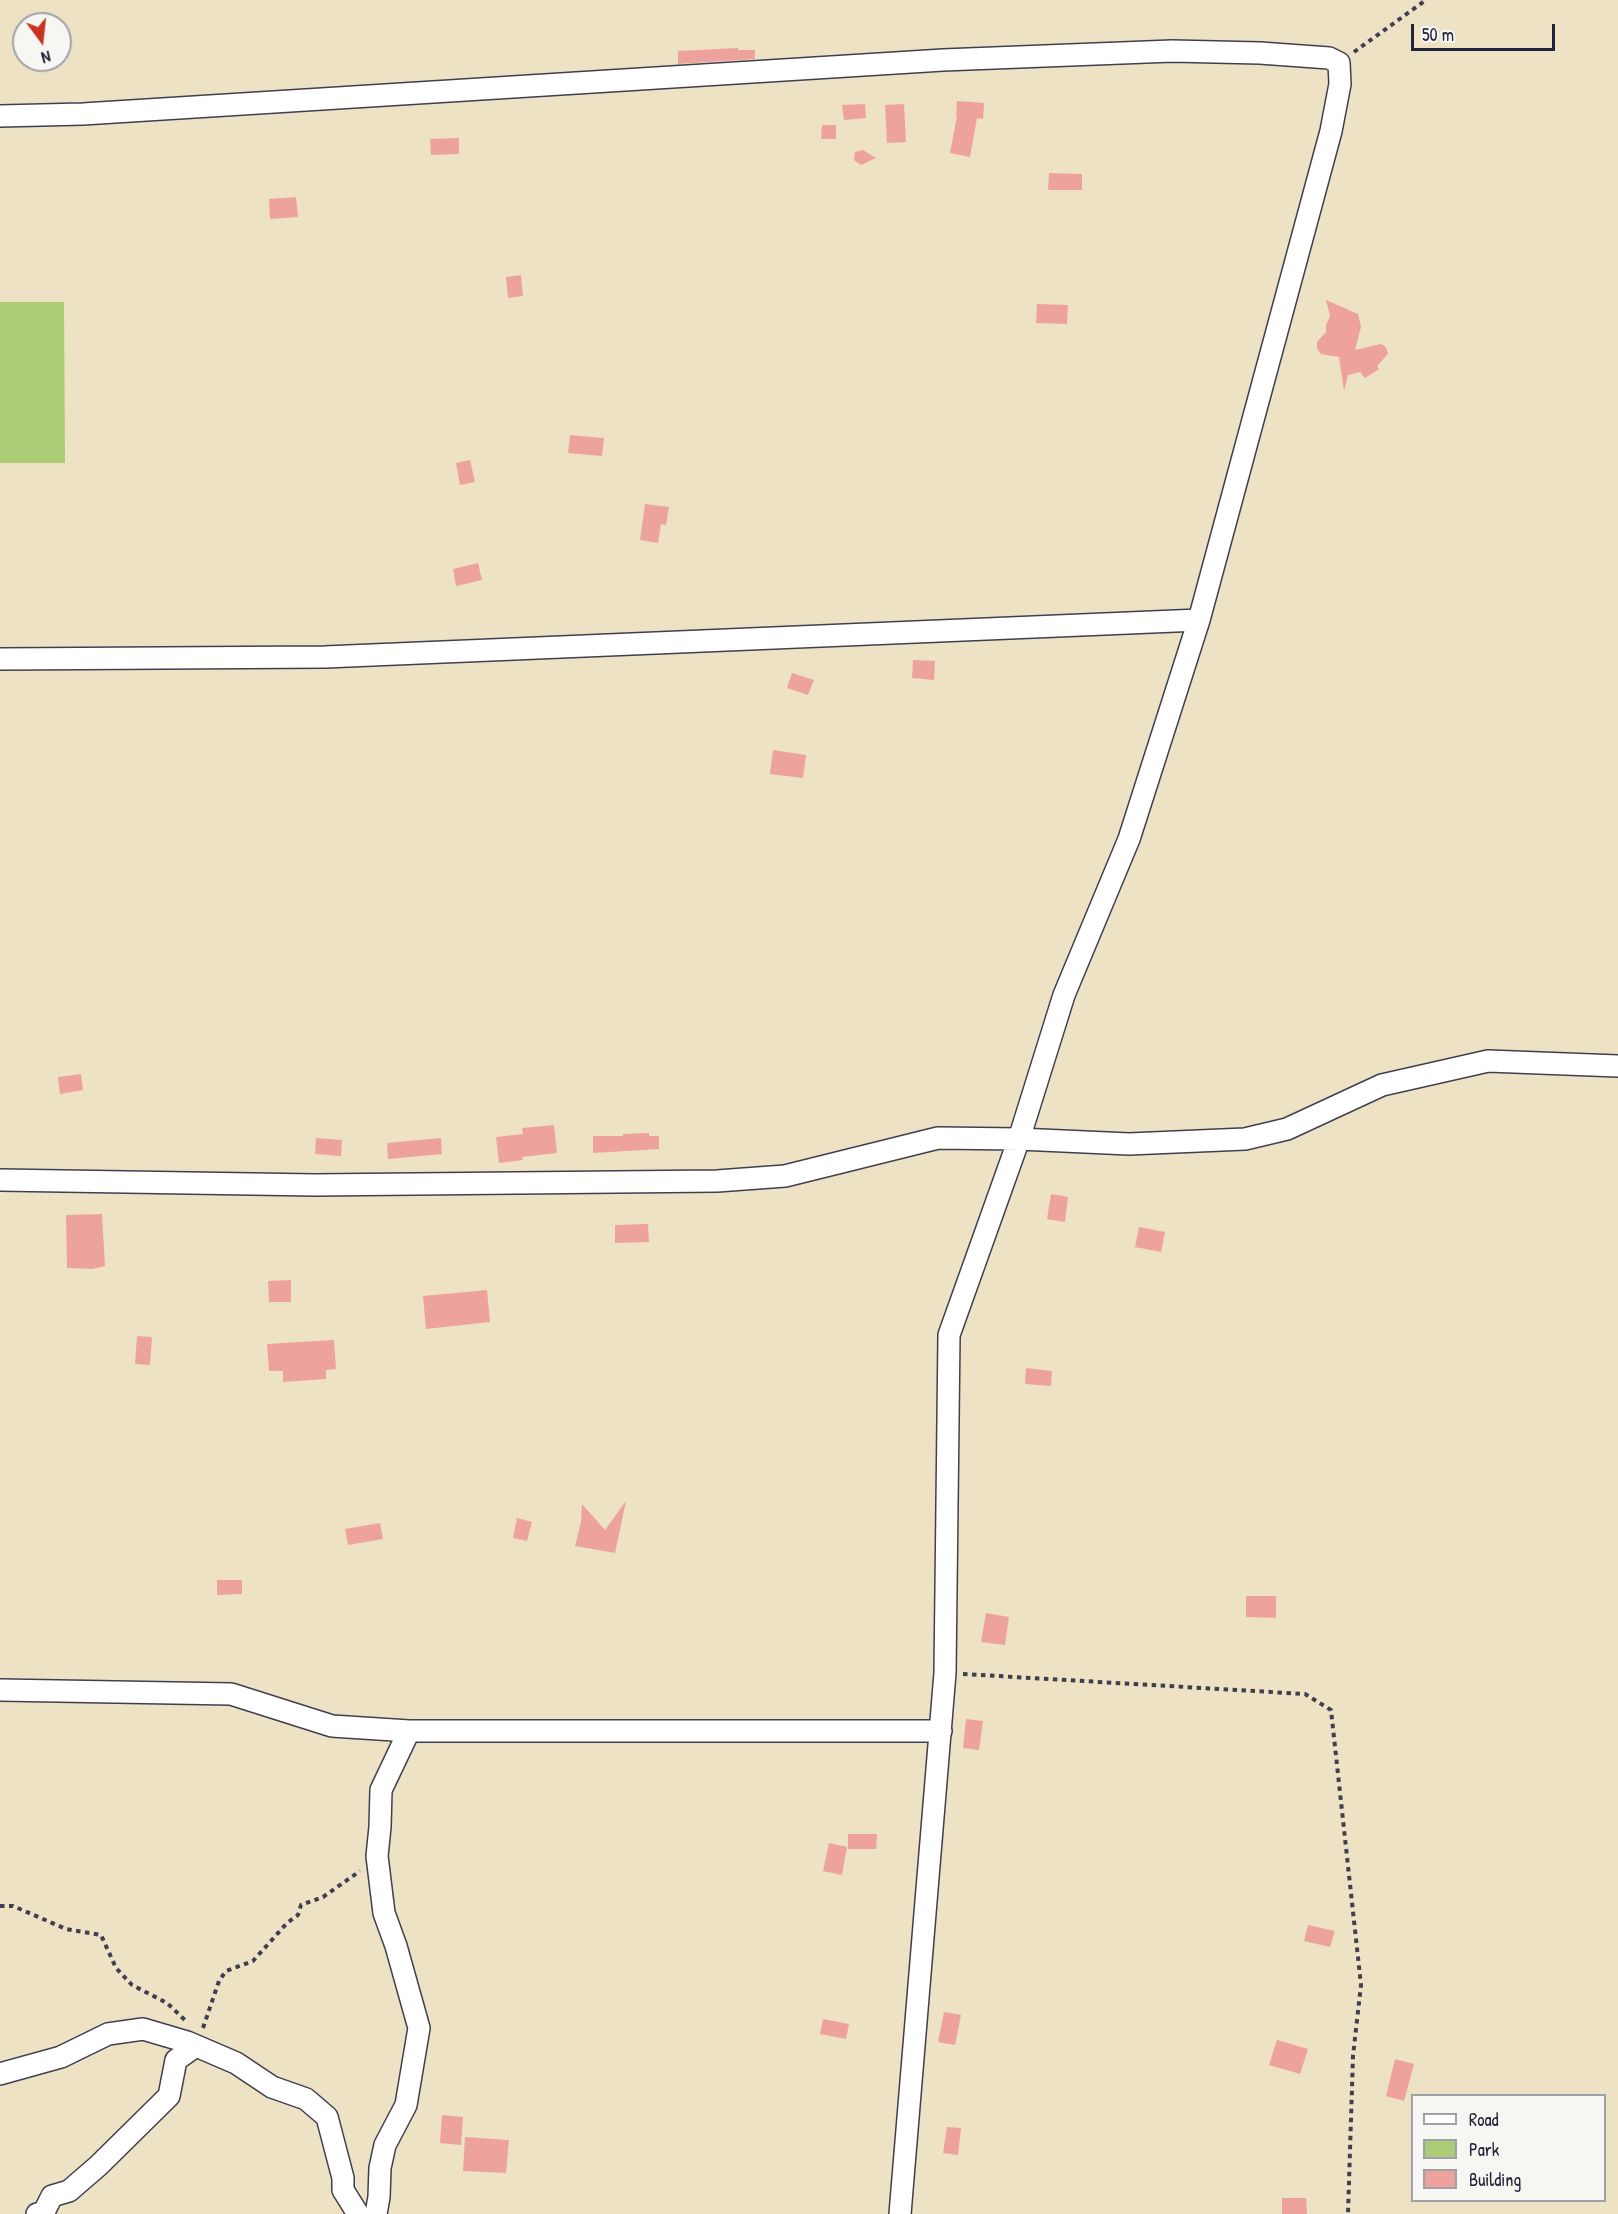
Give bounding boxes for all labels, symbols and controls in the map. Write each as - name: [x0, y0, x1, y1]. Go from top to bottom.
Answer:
- north arrow: [12, 12, 72, 72]
- scale bar: [1414, 12, 1558, 50]
- text: 50 m: [1422, 22, 1454, 47]
- text: N: [39, 46, 53, 69]
- legend: [1411, 2094, 1606, 2202]
- text: Road: [1469, 2107, 1499, 2132]
- text: Park: [1469, 2137, 1499, 2162]
- text: Building: [1469, 2167, 1521, 2192]

